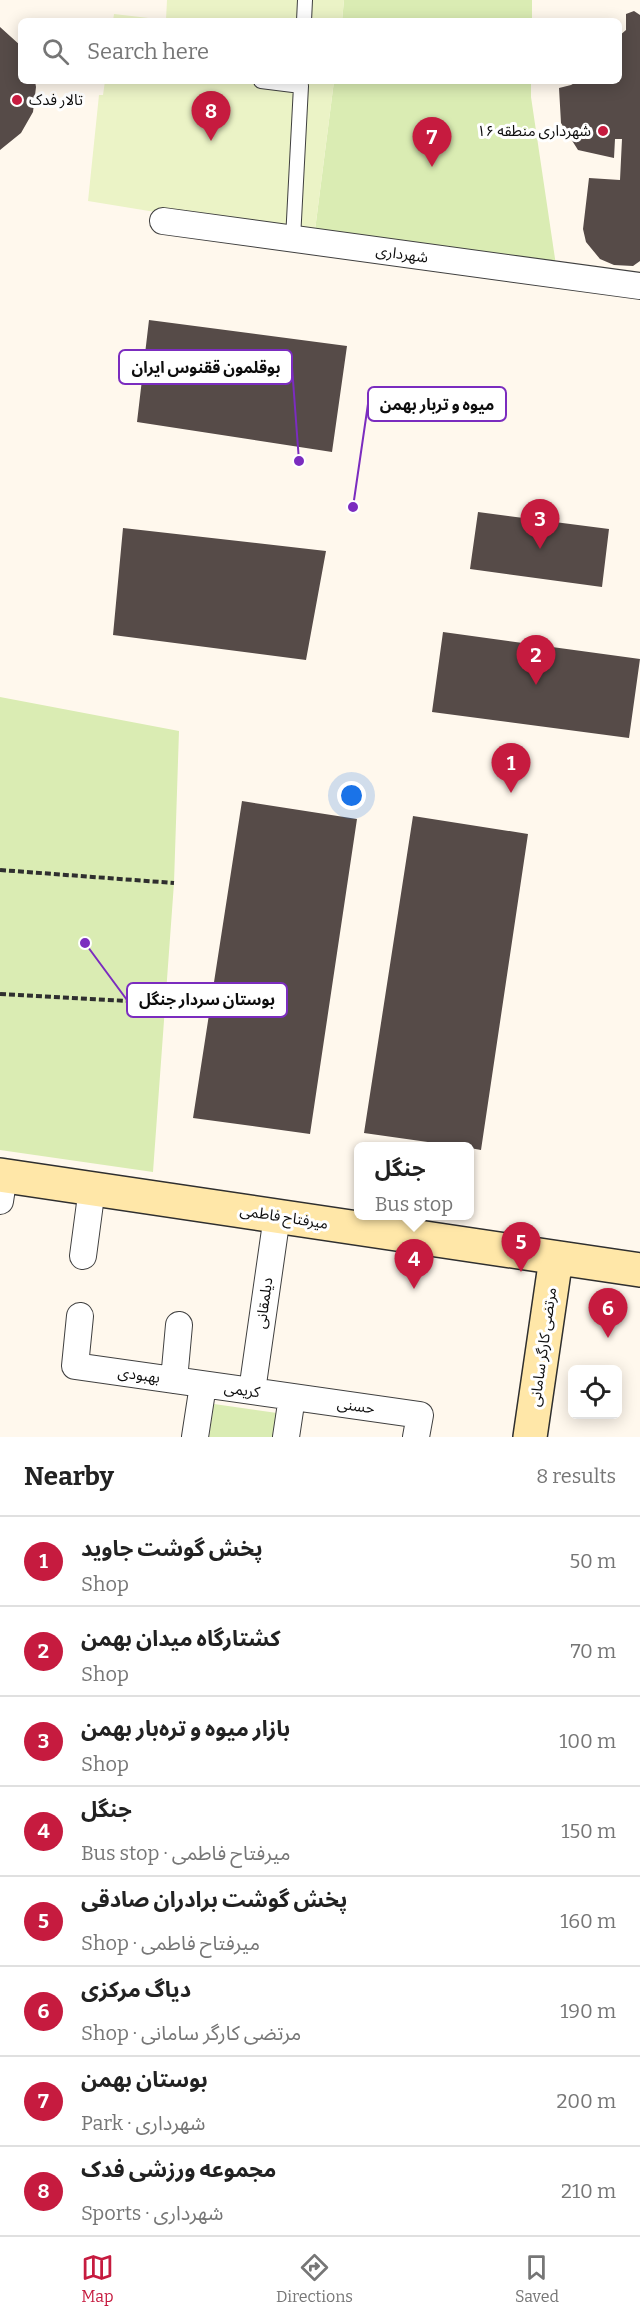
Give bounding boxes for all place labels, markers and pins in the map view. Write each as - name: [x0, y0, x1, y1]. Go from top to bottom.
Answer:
- place label: تالار فدک: [29, 91, 83, 109]
- pin: 8: [192, 92, 230, 141]
- marker: تالار فدک: [10, 93, 24, 107]
- pin: 7: [412, 118, 452, 167]
- place label: شهرداری منطقه ۱۶: [477, 122, 591, 140]
- marker: شهرداری منطقه ۱۶: [596, 124, 610, 138]
- callout: بوقلمون ققنوس ایران: [119, 350, 292, 384]
- callout: میوه و تربار بهمن: [368, 387, 506, 421]
- pin: 3: [520, 500, 560, 549]
- pin: 2: [516, 636, 556, 685]
- pin: 1: [492, 744, 530, 793]
- callout: بوستان سردار جنگل: [127, 983, 287, 1017]
- pin: 5: [502, 1222, 540, 1272]
- pin: 4: [394, 1240, 434, 1289]
- pin: 6: [588, 1288, 628, 1338]

